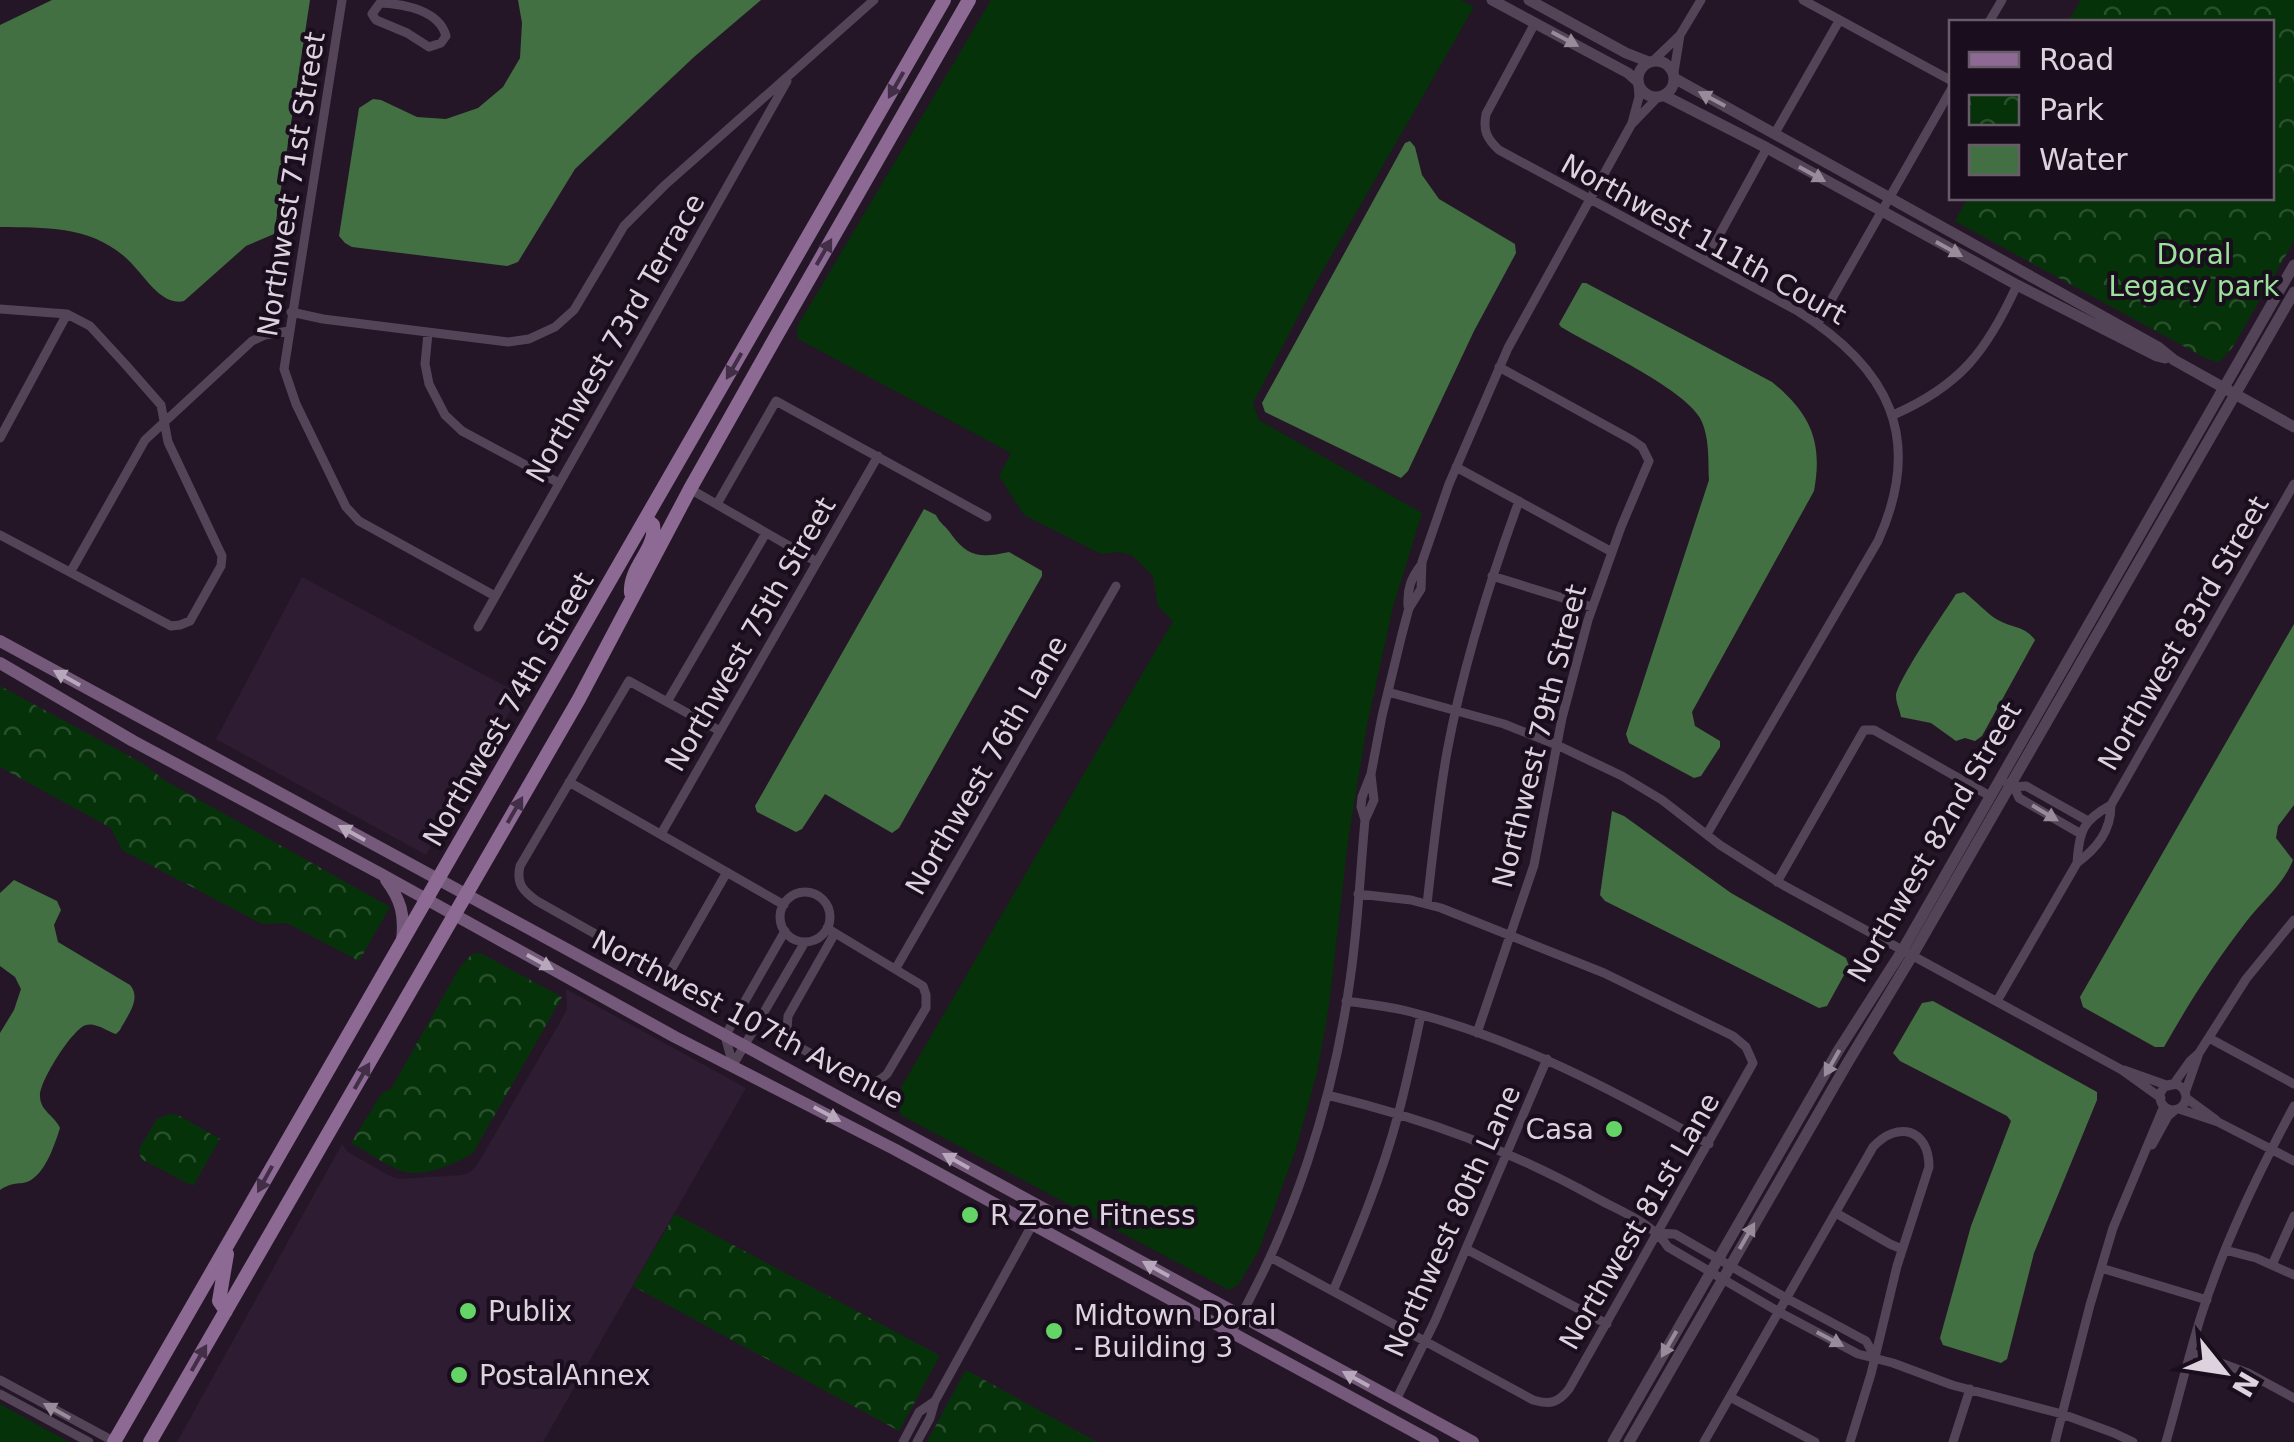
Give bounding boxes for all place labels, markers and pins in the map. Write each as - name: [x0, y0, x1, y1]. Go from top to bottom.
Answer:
- place label: Casa: [1526, 1113, 1594, 1146]
- marker: Casa: [1603, 1118, 1625, 1140]
- place label: R Zone Fitness: [990, 1199, 1196, 1232]
- marker: R Zone Fitness: [959, 1204, 981, 1226]
- place label: Publix: [488, 1295, 572, 1328]
- place label: Midtown Doral - Building 3: [1074, 1299, 1277, 1364]
- marker: Publix: [457, 1300, 479, 1322]
- marker: Midtown Doral - Building 3: [1043, 1320, 1065, 1342]
- place label: PostalAnnex: [479, 1359, 650, 1392]
- marker: PostalAnnex: [448, 1364, 470, 1386]

